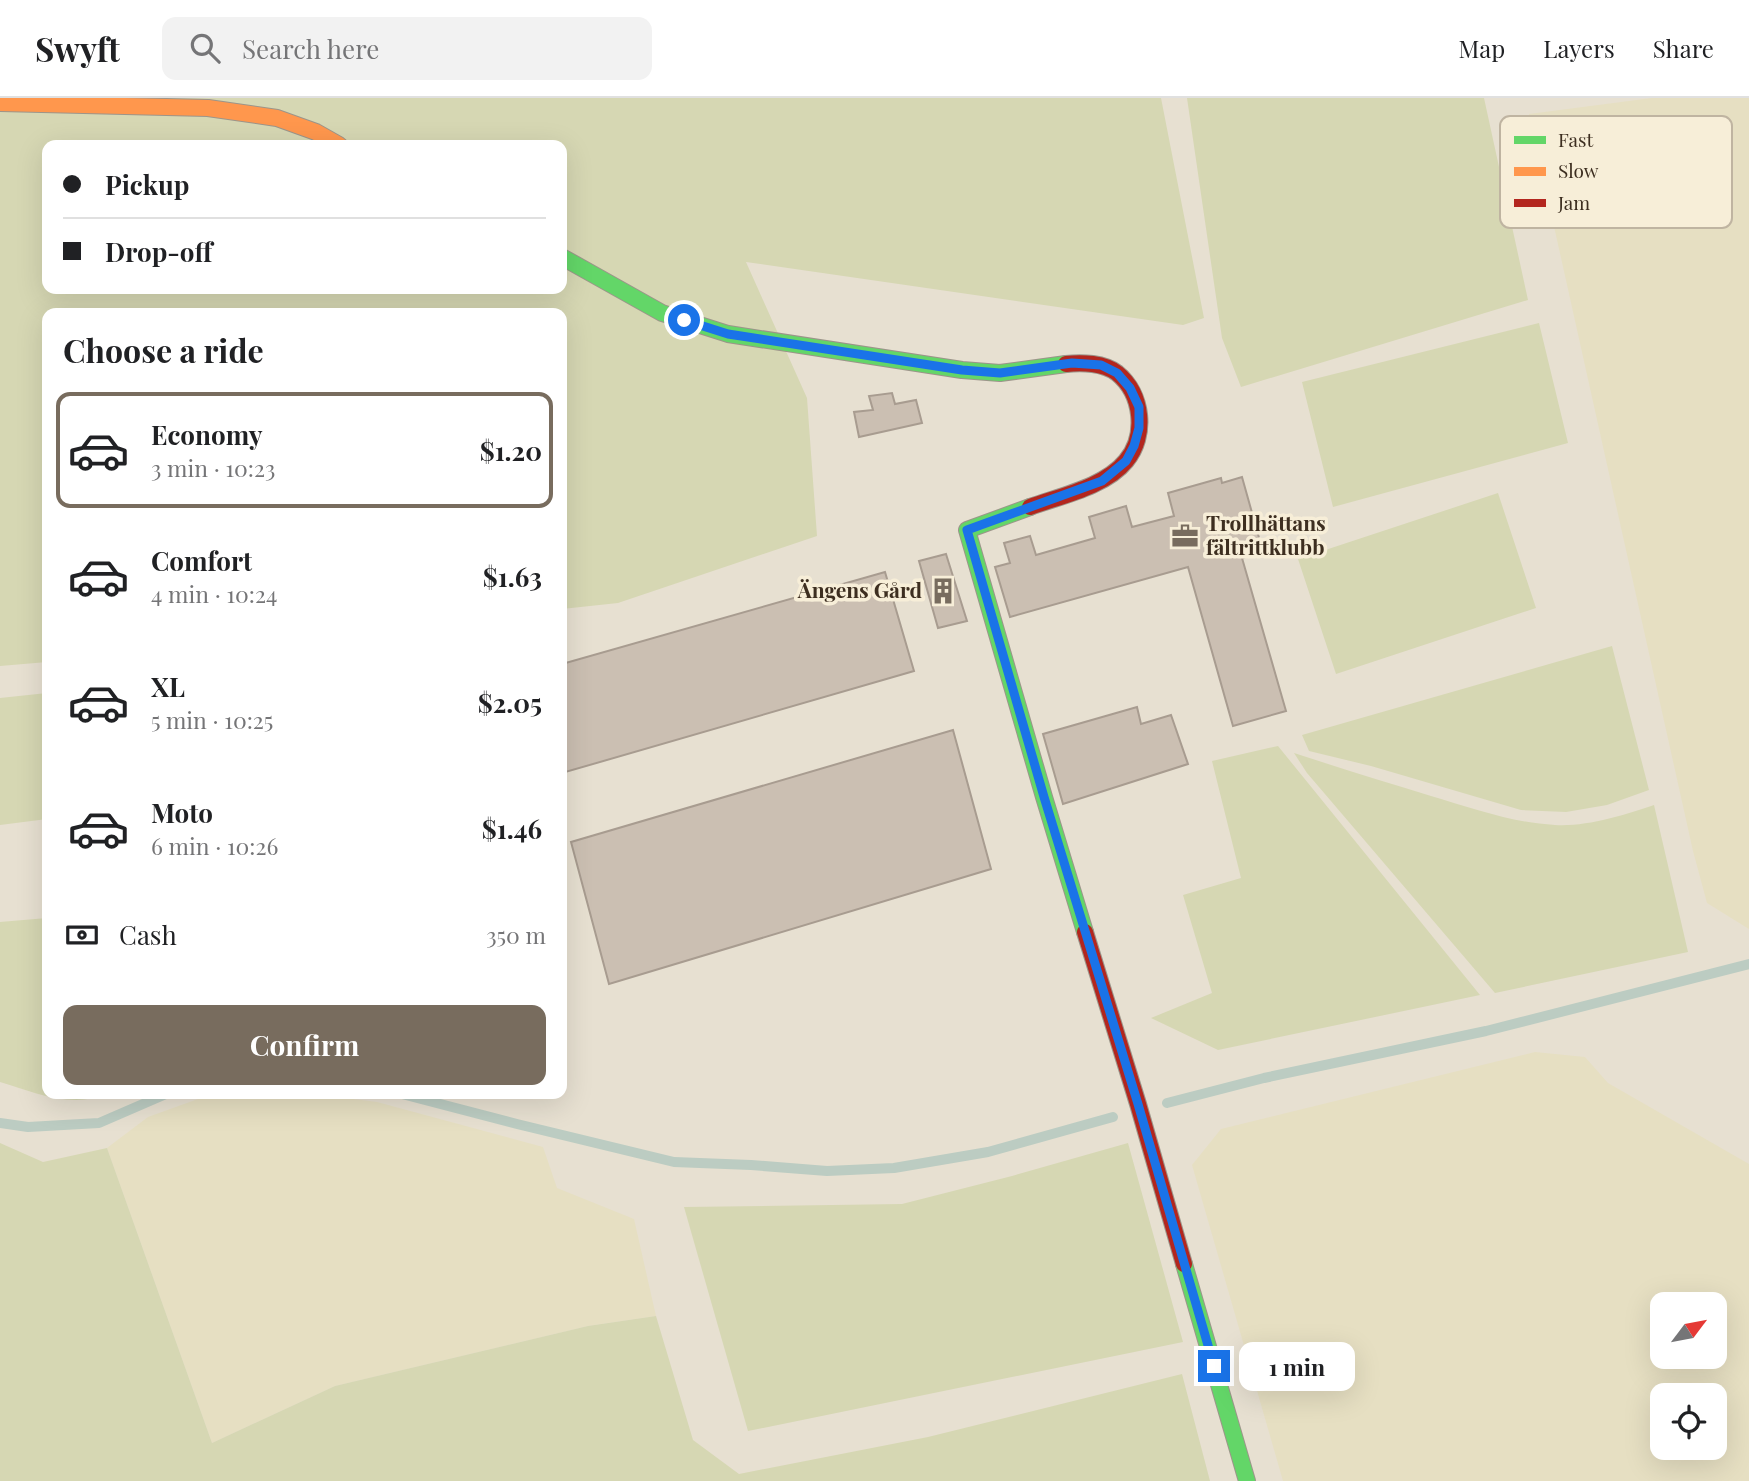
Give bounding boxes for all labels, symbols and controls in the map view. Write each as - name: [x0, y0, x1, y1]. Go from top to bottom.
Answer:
- search box: [162, 17, 652, 80]
- text: Swyft: [35, 26, 120, 70]
- icon: search: [186, 29, 224, 67]
- text: Search here: [242, 31, 379, 66]
- text: Map: [1459, 32, 1505, 64]
- text: Layers: [1543, 32, 1615, 64]
- text: Share: [1653, 32, 1714, 64]
- legend: [1500, 116, 1732, 228]
- text: Fast: [1558, 126, 1594, 152]
- text: Slow: [1558, 157, 1599, 183]
- text: Pickup: [105, 167, 189, 202]
- text: Jam: [1557, 189, 1590, 215]
- text: Drop-off: [105, 234, 212, 269]
- route start: [668, 304, 700, 336]
- text: Choose a ride: [63, 328, 264, 371]
- text: Economy: [151, 417, 262, 452]
- icon: car: [67, 419, 130, 482]
- text: $1.20: [480, 433, 542, 468]
- text: 3 min · 10:23: [151, 452, 275, 483]
- place label: Trollhättans fältrittklubb: [1206, 508, 1326, 560]
- office icon: Trollhättans fältrittklubb: [1170, 521, 1200, 551]
- text: Comfort: [151, 543, 252, 578]
- icon: car: [67, 545, 130, 608]
- text: $1.63: [483, 559, 542, 594]
- place label: Ängens Gård: [797, 575, 922, 603]
- building icon: Ängens Gård: [928, 576, 958, 606]
- text: 4 min · 10:24: [151, 578, 277, 609]
- text: XL: [151, 669, 185, 704]
- icon: car: [67, 671, 130, 734]
- text: $2.05: [478, 685, 542, 720]
- text: 5 min · 10:25: [151, 704, 273, 735]
- text: Moto: [151, 795, 213, 830]
- icon: car: [67, 797, 130, 860]
- text: $1.46: [482, 811, 542, 846]
- text: 6 min · 10:26: [151, 830, 278, 861]
- icon: cash: [63, 916, 101, 954]
- text: Cash: [119, 917, 177, 952]
- text: 350 m: [486, 919, 546, 950]
- button: Confirm: [63, 1005, 546, 1085]
- north arrow: [1650, 1292, 1727, 1368]
- map controls: [1650, 1292, 1727, 1460]
- callout: 1 min: [1238, 1342, 1354, 1390]
- route end: [1198, 1350, 1230, 1382]
- text: 1 min: [1269, 1351, 1325, 1382]
- button: locate: [1650, 1383, 1727, 1460]

